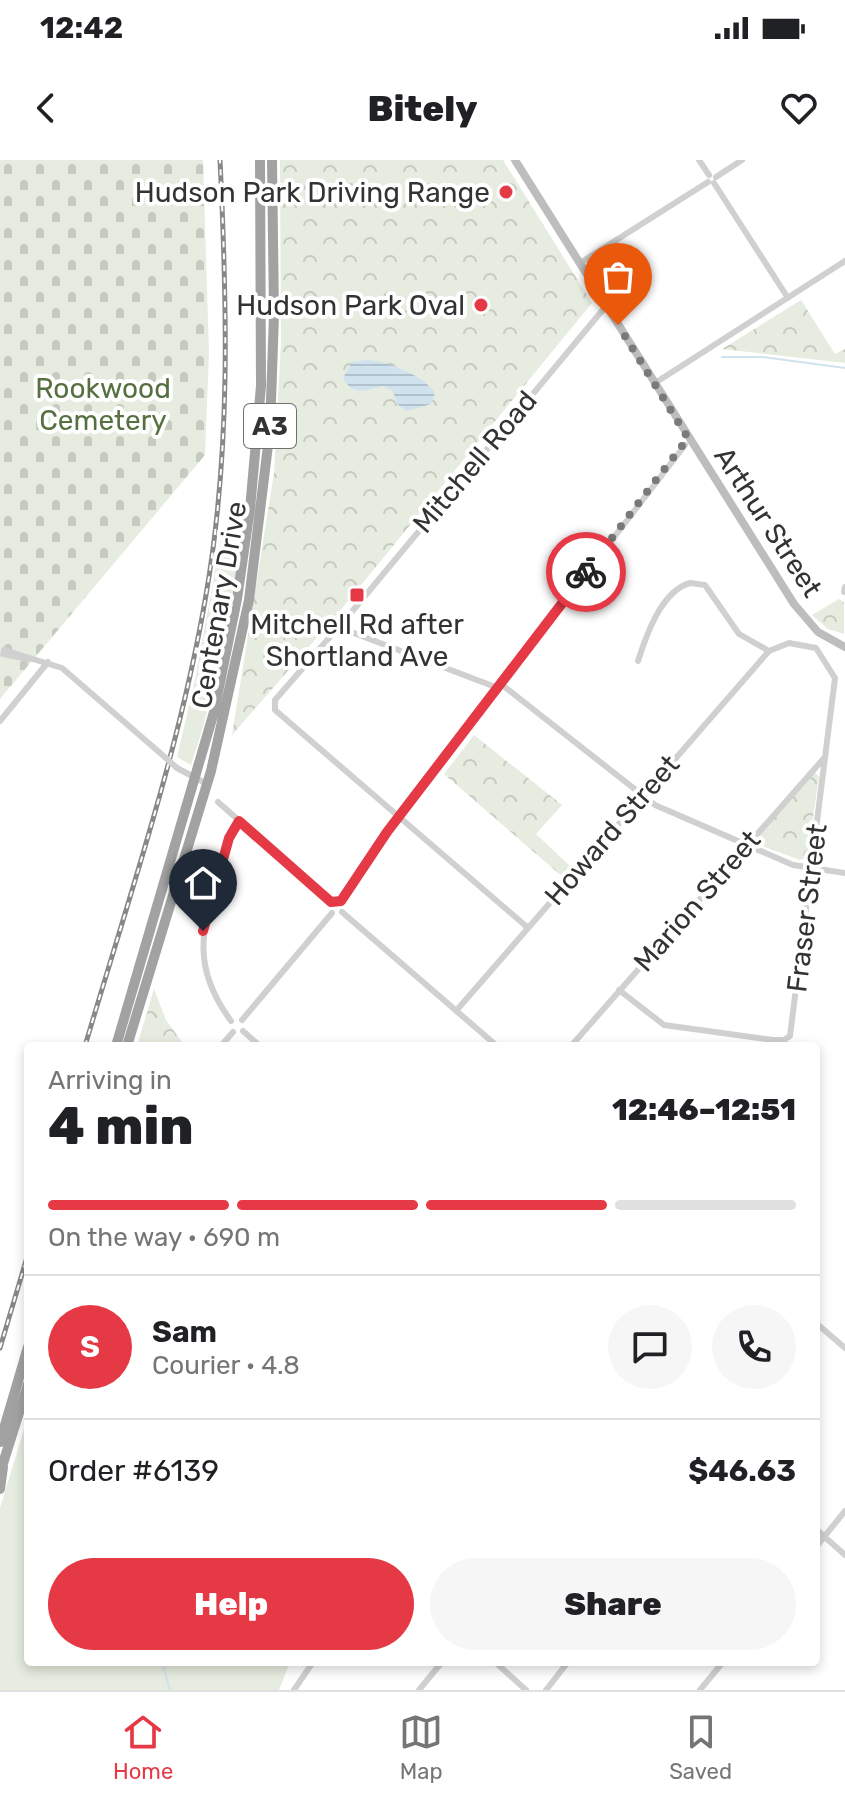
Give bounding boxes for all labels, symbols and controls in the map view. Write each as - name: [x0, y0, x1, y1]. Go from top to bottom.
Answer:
- text: 12:42: [40, 10, 123, 46]
- icon: back: [24, 86, 68, 130]
- icon: heart: [777, 86, 821, 130]
- text: Bitely: [368, 87, 477, 130]
- place label: Hudson Park Driving Range: [135, 176, 490, 209]
- marker: Hudson Park Driving Range: [497, 183, 515, 201]
- pin: [584, 243, 652, 325]
- icon: bag: [596, 255, 640, 299]
- place label: Hudson Park Oval: [236, 289, 465, 322]
- marker: Hudson Park Oval: [472, 296, 490, 314]
- park label: Rookwood Cemetery: [35, 372, 171, 437]
- street label: Mitchell Road: [406, 384, 544, 540]
- road number: A3: [244, 404, 296, 448]
- street label: Arthur Street: [707, 441, 829, 603]
- street label: Centenary Drive: [185, 499, 253, 711]
- courier: [546, 532, 626, 612]
- icon: bike: [564, 550, 608, 594]
- marker: Mitchell Rd after Shortland Ave: [348, 586, 366, 604]
- place label: Mitchell Rd after Shortland Ave: [250, 608, 464, 673]
- street label: Howard Street: [538, 748, 686, 912]
- street label: Fraser Street: [780, 822, 834, 994]
- street label: Marion Street: [627, 824, 767, 978]
- pin: [169, 849, 237, 931]
- icon: home: [181, 861, 225, 905]
- text: Arriving in: [48, 1065, 172, 1096]
- text: 12:46–12:51: [612, 1092, 796, 1128]
- text: 4 min: [48, 1095, 194, 1157]
- text: On the way · 690 m: [48, 1222, 280, 1253]
- button: chat: [608, 1305, 692, 1389]
- button: phone: [712, 1305, 796, 1389]
- text: Sam: [152, 1314, 217, 1350]
- text: S: [80, 1329, 100, 1365]
- text: Courier · 4.8: [152, 1350, 300, 1381]
- text: Order #6139: [48, 1453, 219, 1489]
- text: $46.63: [688, 1453, 796, 1489]
- button: Help: [48, 1558, 414, 1650]
- button: Share: [430, 1558, 796, 1650]
- tab: Home: [113, 1710, 173, 1785]
- tab: Map: [399, 1710, 443, 1785]
- tab: Saved: [669, 1710, 732, 1785]

